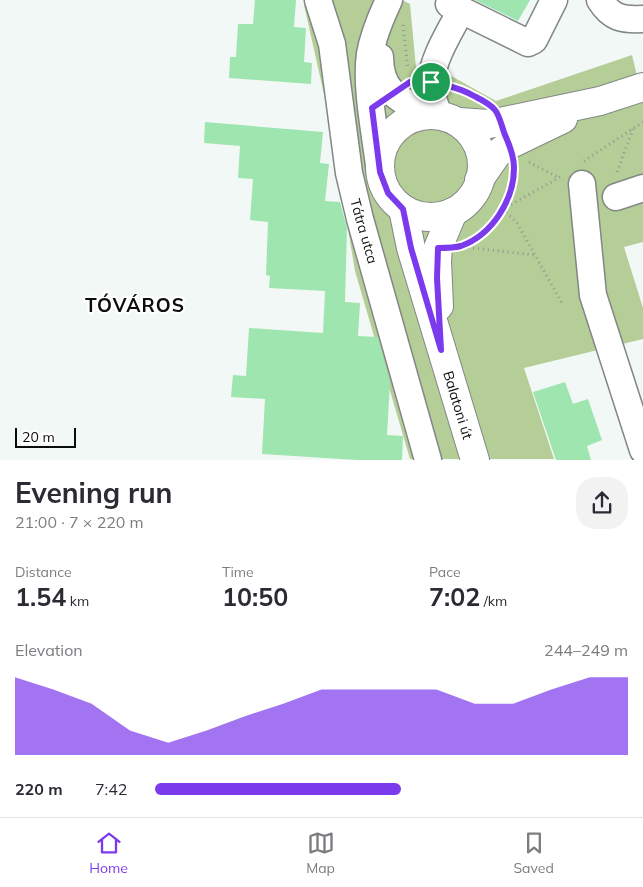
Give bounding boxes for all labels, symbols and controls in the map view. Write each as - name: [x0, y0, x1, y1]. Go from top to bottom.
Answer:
- pin: [410, 61, 452, 103]
- icon: arrive: [417, 68, 445, 96]
- street label: Tátra utca: [346, 196, 382, 266]
- district label: TÓVÁROS: [85, 293, 185, 317]
- street label: Balatoni út: [439, 369, 477, 441]
- scale bar: [15, 424, 76, 448]
- text: 20 m: [22, 428, 55, 446]
- text: Evening run: [15, 475, 172, 510]
- button: share: [576, 477, 628, 529]
- text: 21:00 · 7 × 220 m: [15, 512, 144, 532]
- text: Distance: [15, 563, 72, 581]
- text: Time: [222, 563, 254, 581]
- text: Pace: [429, 563, 461, 581]
- text: 1.54: [15, 581, 66, 612]
- text: 10:50: [222, 581, 288, 612]
- text: 7:02: [429, 581, 480, 612]
- text: km: [66, 592, 89, 610]
- text: /km: [480, 592, 507, 610]
- text: Elevation: [15, 640, 83, 660]
- text: 244–249 m: [544, 640, 628, 660]
- text: 220 m: [15, 779, 63, 799]
- text: 7:42: [95, 779, 127, 799]
- tab: Home: [89, 829, 128, 877]
- tab: Map: [306, 829, 335, 877]
- tab: Saved: [513, 829, 554, 877]

